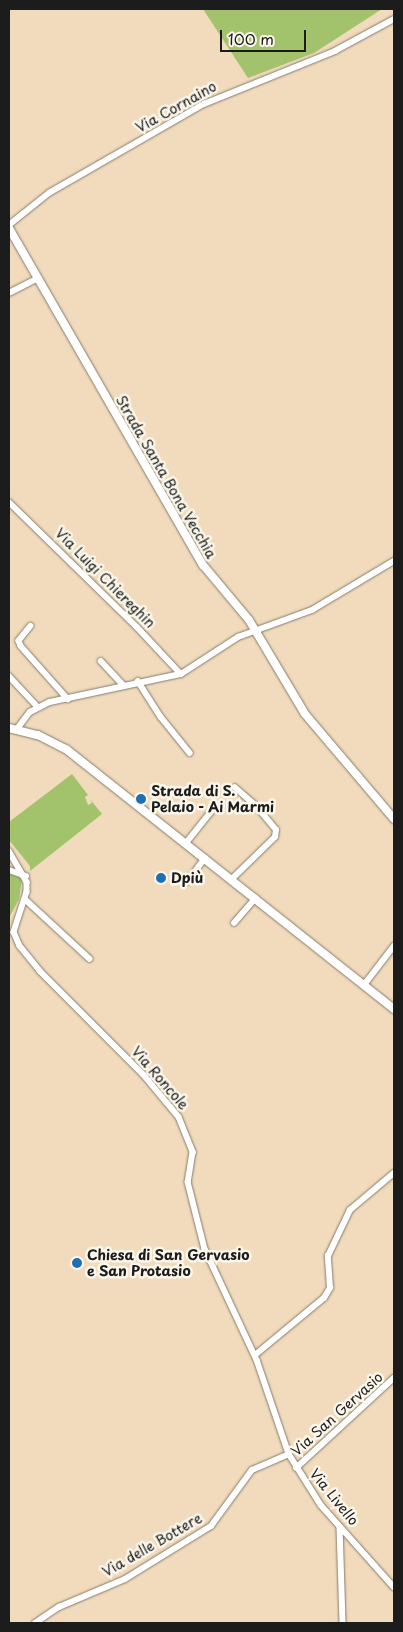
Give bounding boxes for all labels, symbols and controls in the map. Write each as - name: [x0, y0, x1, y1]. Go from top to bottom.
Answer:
- scale bar: [223, 20, 309, 52]
- text: 100 m: [228, 27, 274, 50]
- street label: Via Cornaino: [133, 78, 219, 136]
- street label: Strada Santa Bona Vecchia: [112, 392, 220, 562]
- street label: Via Luigi Chiereghin: [51, 524, 159, 632]
- place label: Strada di S. Pelaio - Ai Marmi: [151, 783, 275, 816]
- marker: Strada di S. Pelaio - Ai Marmi: [135, 793, 147, 805]
- place label: Dpiù: [171, 870, 203, 886]
- marker: Dpiù: [155, 872, 167, 884]
- street label: Via Roncole: [128, 1043, 192, 1113]
- place label: Chiesa di San Gervasio e San Protasio: [87, 1247, 249, 1280]
- marker: Chiesa di San Gervasio e San Protasio: [71, 1257, 83, 1269]
- street label: Via San Gervasio: [289, 1369, 385, 1459]
- street label: Via Livello: [306, 1466, 362, 1528]
- street label: Via delle Bottere: [99, 1510, 205, 1580]

